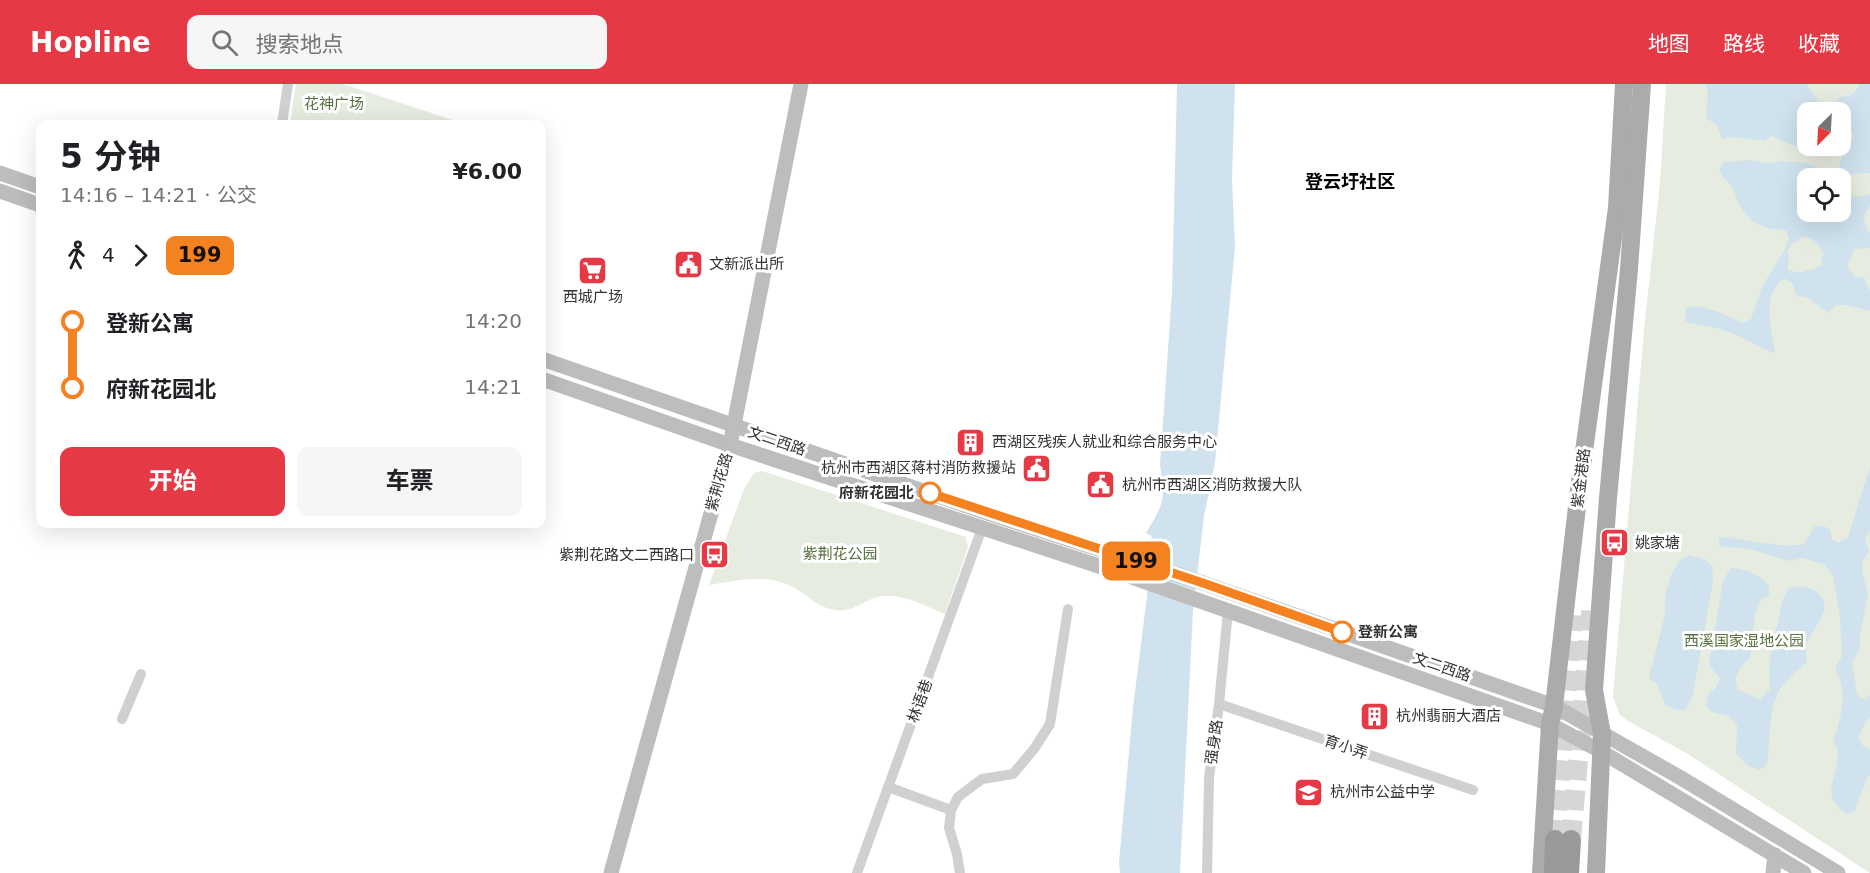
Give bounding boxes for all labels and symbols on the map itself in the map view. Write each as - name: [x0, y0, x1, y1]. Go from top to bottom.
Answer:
- park label: 花神广场: [304, 95, 364, 113]
- north arrow: [1797, 102, 1851, 156]
- district label: 登云圩社区: [1305, 171, 1395, 192]
- public building icon: 文新派出所: [672, 248, 704, 280]
- supermarket icon: 西城广场: [577, 254, 609, 286]
- place label: 文新派出所: [709, 255, 784, 273]
- place label: 西城广场: [563, 288, 623, 306]
- street label: 文二西路: [746, 423, 808, 459]
- building icon: 西湖区残疾人就业和综合服务中心: [955, 426, 987, 458]
- place label: 西湖区残疾人就业和综合服务中心: [992, 433, 1217, 451]
- street label: 紫金港路: [1568, 447, 1594, 509]
- street label: 紫荆花路: [702, 451, 736, 513]
- public building icon: 杭州市西湖区蒋村消防救援站: [1021, 452, 1053, 484]
- place label: 杭州市西湖区蒋村消防救援站: [821, 459, 1016, 477]
- public building icon: 杭州市西湖区消防救援大队: [1085, 469, 1117, 501]
- place label: 杭州市西湖区消防救援大队: [1122, 476, 1302, 494]
- marker: 府新花园北: [919, 482, 941, 504]
- place label: 府新花园北: [839, 484, 914, 502]
- bus stop icon: 姚家塘: [1598, 527, 1630, 559]
- place label: 姚家塘: [1635, 534, 1680, 552]
- bus stop icon: 紫荆花路文二西路口: [699, 539, 731, 571]
- line badge: 199: [1102, 542, 1170, 580]
- park label: 紫荆花公园: [802, 545, 878, 563]
- place label: 紫荆花路文二西路口: [559, 546, 694, 564]
- marker: 登新公寓: [1331, 621, 1353, 643]
- place label: 登新公寓: [1358, 623, 1418, 641]
- park label: 西溪国家湿地公园: [1684, 632, 1804, 650]
- street label: 文二西路: [1411, 649, 1473, 685]
- street label: 林语巷: [904, 677, 936, 725]
- building icon: 杭州翡丽大酒店: [1359, 700, 1391, 732]
- place label: 杭州翡丽大酒店: [1396, 707, 1501, 725]
- street label: 强身路: [1202, 718, 1226, 766]
- street label: 育小弄: [1322, 731, 1370, 763]
- school or university icon: 杭州市公益中学: [1293, 776, 1325, 808]
- place label: 杭州市公益中学: [1330, 783, 1435, 801]

